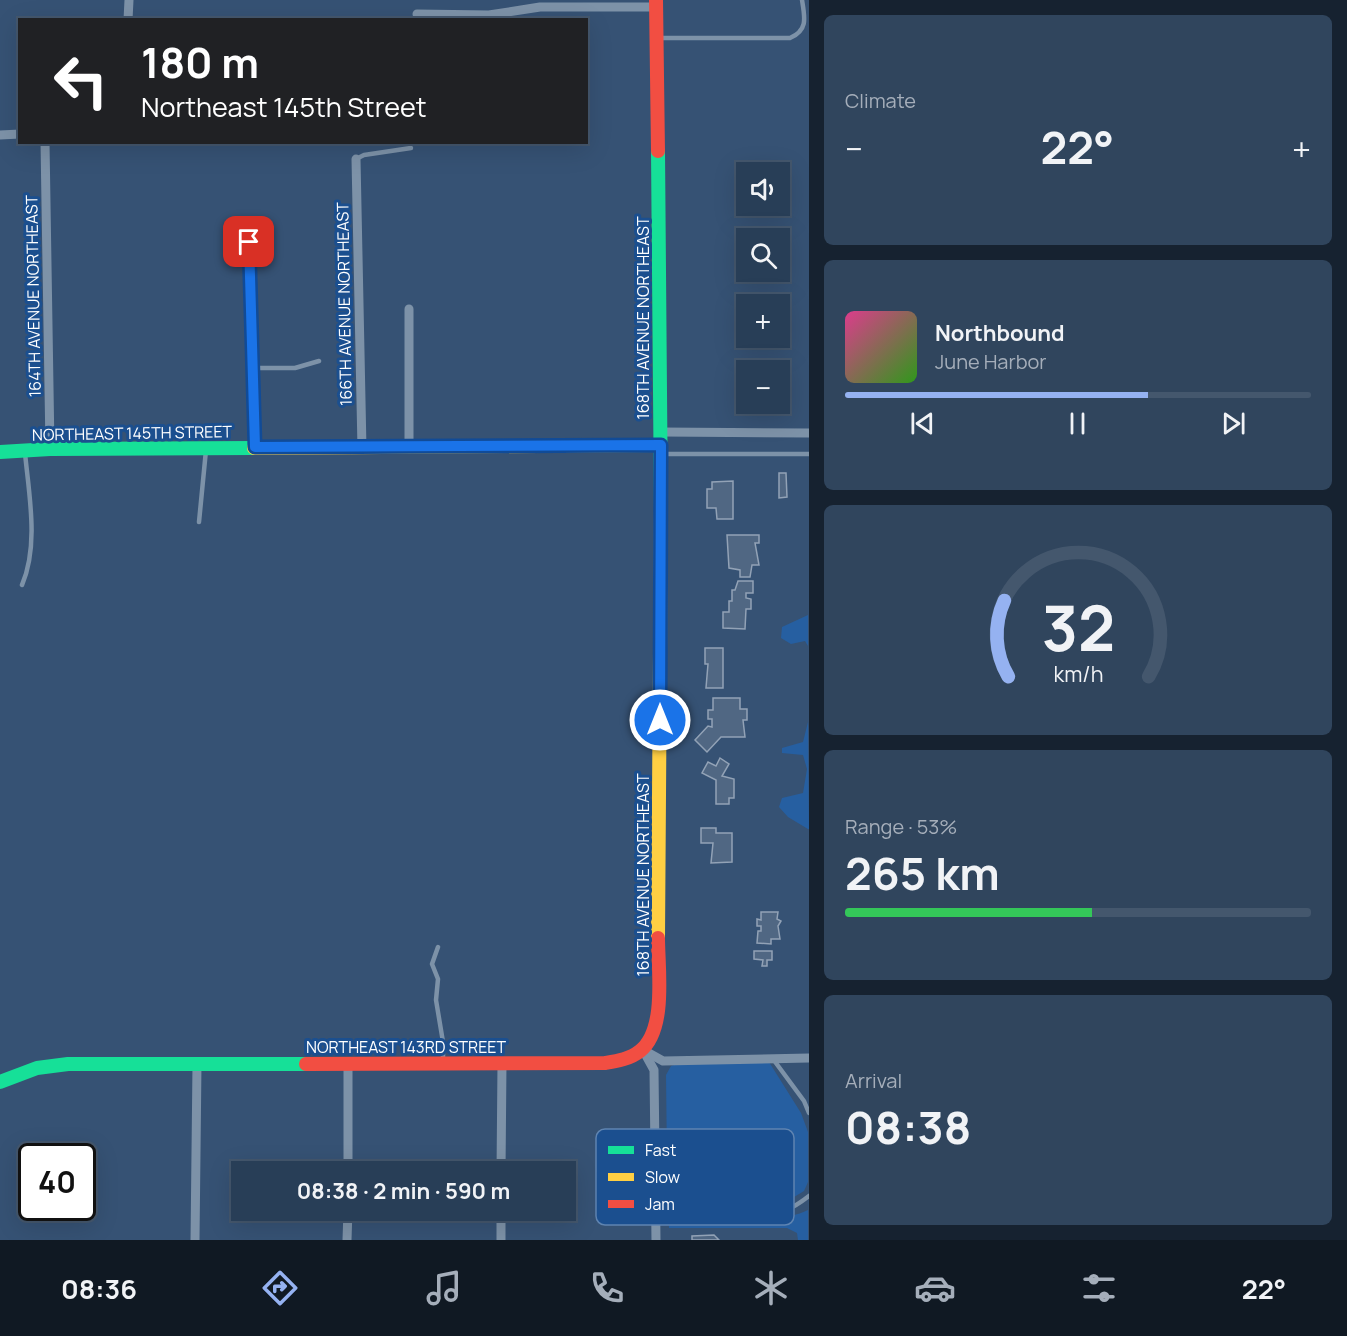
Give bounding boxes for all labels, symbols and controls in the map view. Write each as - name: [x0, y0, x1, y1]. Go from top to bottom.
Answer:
- text: 180 m: [141, 33, 259, 91]
- icon: left: [42, 42, 120, 120]
- text: Climate: [845, 87, 916, 114]
- text: Northeast 145th Street: [141, 88, 427, 125]
- text: 22°: [1040, 116, 1114, 178]
- text: −: [845, 126, 863, 171]
- text: +: [1292, 126, 1311, 171]
- map controls: [736, 162, 790, 414]
- button: sound: [736, 162, 790, 216]
- street label: 164TH AVENUE NORTHEAST: [20, 194, 46, 397]
- street label: 166TH AVENUE NORTHEAST: [331, 202, 357, 406]
- pin: [223, 216, 274, 267]
- street label: 168TH AVENUE NORTHEAST: [632, 216, 654, 419]
- icon: arrive: [232, 225, 265, 258]
- button: search: [736, 228, 790, 282]
- button: +: [736, 294, 790, 348]
- text: Northbound: [935, 318, 1065, 348]
- text: June Harbor: [935, 348, 1047, 375]
- button: −: [736, 360, 790, 414]
- icon: previous: [906, 407, 939, 440]
- icon: pause: [1061, 407, 1094, 440]
- icon: next: [1217, 407, 1250, 440]
- street label: NORTHEAST 145TH STREET: [32, 420, 233, 446]
- text: 32: [1041, 584, 1115, 670]
- text: km/h: [1053, 659, 1103, 688]
- position arrow: [628, 688, 692, 752]
- street label: 168TH AVENUE NORTHEAST: [632, 773, 654, 976]
- text: Range · 53%: [845, 813, 957, 840]
- text: 265 km: [845, 842, 1000, 904]
- street label: NORTHEAST 143RD STREET: [306, 1036, 506, 1058]
- text: Arrival: [845, 1067, 902, 1094]
- text: 08:38: [845, 1096, 971, 1158]
- legend: [596, 1129, 794, 1225]
- text: Fast: [645, 1139, 676, 1161]
- speed limit sign: 40: [18, 1143, 96, 1221]
- text: Slow: [645, 1166, 680, 1188]
- text: 08:38 · 2 min · 590 m: [297, 1176, 510, 1206]
- text: Jam: [645, 1193, 675, 1215]
- icon: directions: [259, 1267, 301, 1309]
- icon: music: [423, 1267, 465, 1309]
- icon: phone: [586, 1267, 628, 1309]
- icon: climate: [750, 1267, 792, 1309]
- icon: car: [914, 1267, 956, 1309]
- icon: filters: [1078, 1267, 1120, 1309]
- text: 08:36: [61, 1270, 137, 1307]
- text: 22°: [1242, 1270, 1286, 1307]

